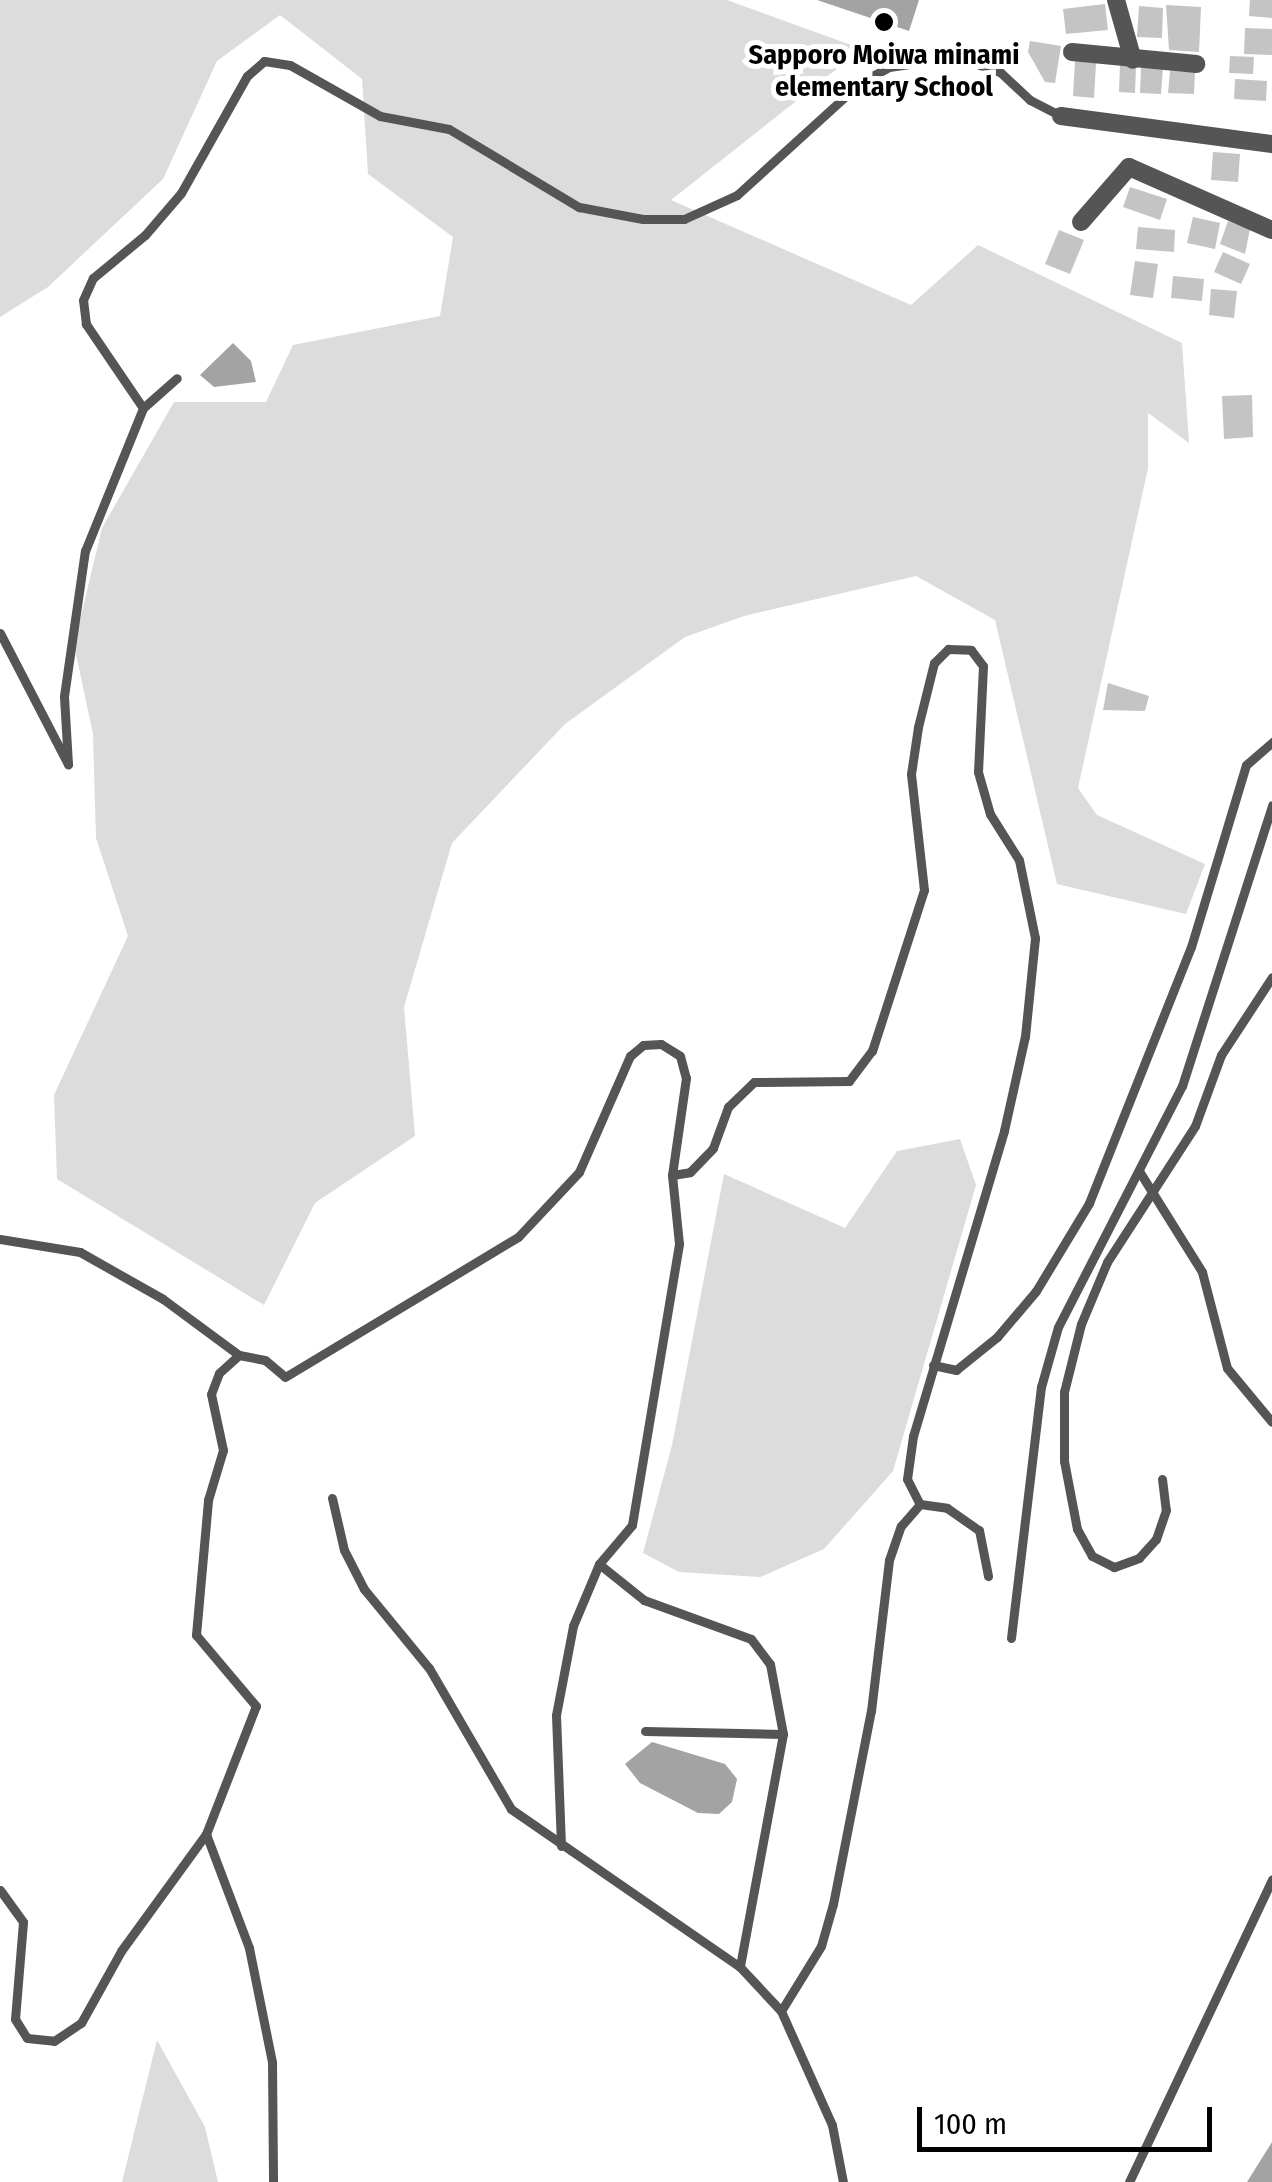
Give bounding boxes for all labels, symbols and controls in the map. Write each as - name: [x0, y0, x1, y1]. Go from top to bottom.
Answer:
- marker: Sapporo Moiwa minami elementary School: [873, 11, 895, 33]
- place label: Sapporo Moiwa minami elementary School: [749, 38, 1019, 104]
- scale bar: [922, 2087, 1217, 2149]
- text: 100 m: [934, 2106, 1007, 2142]

